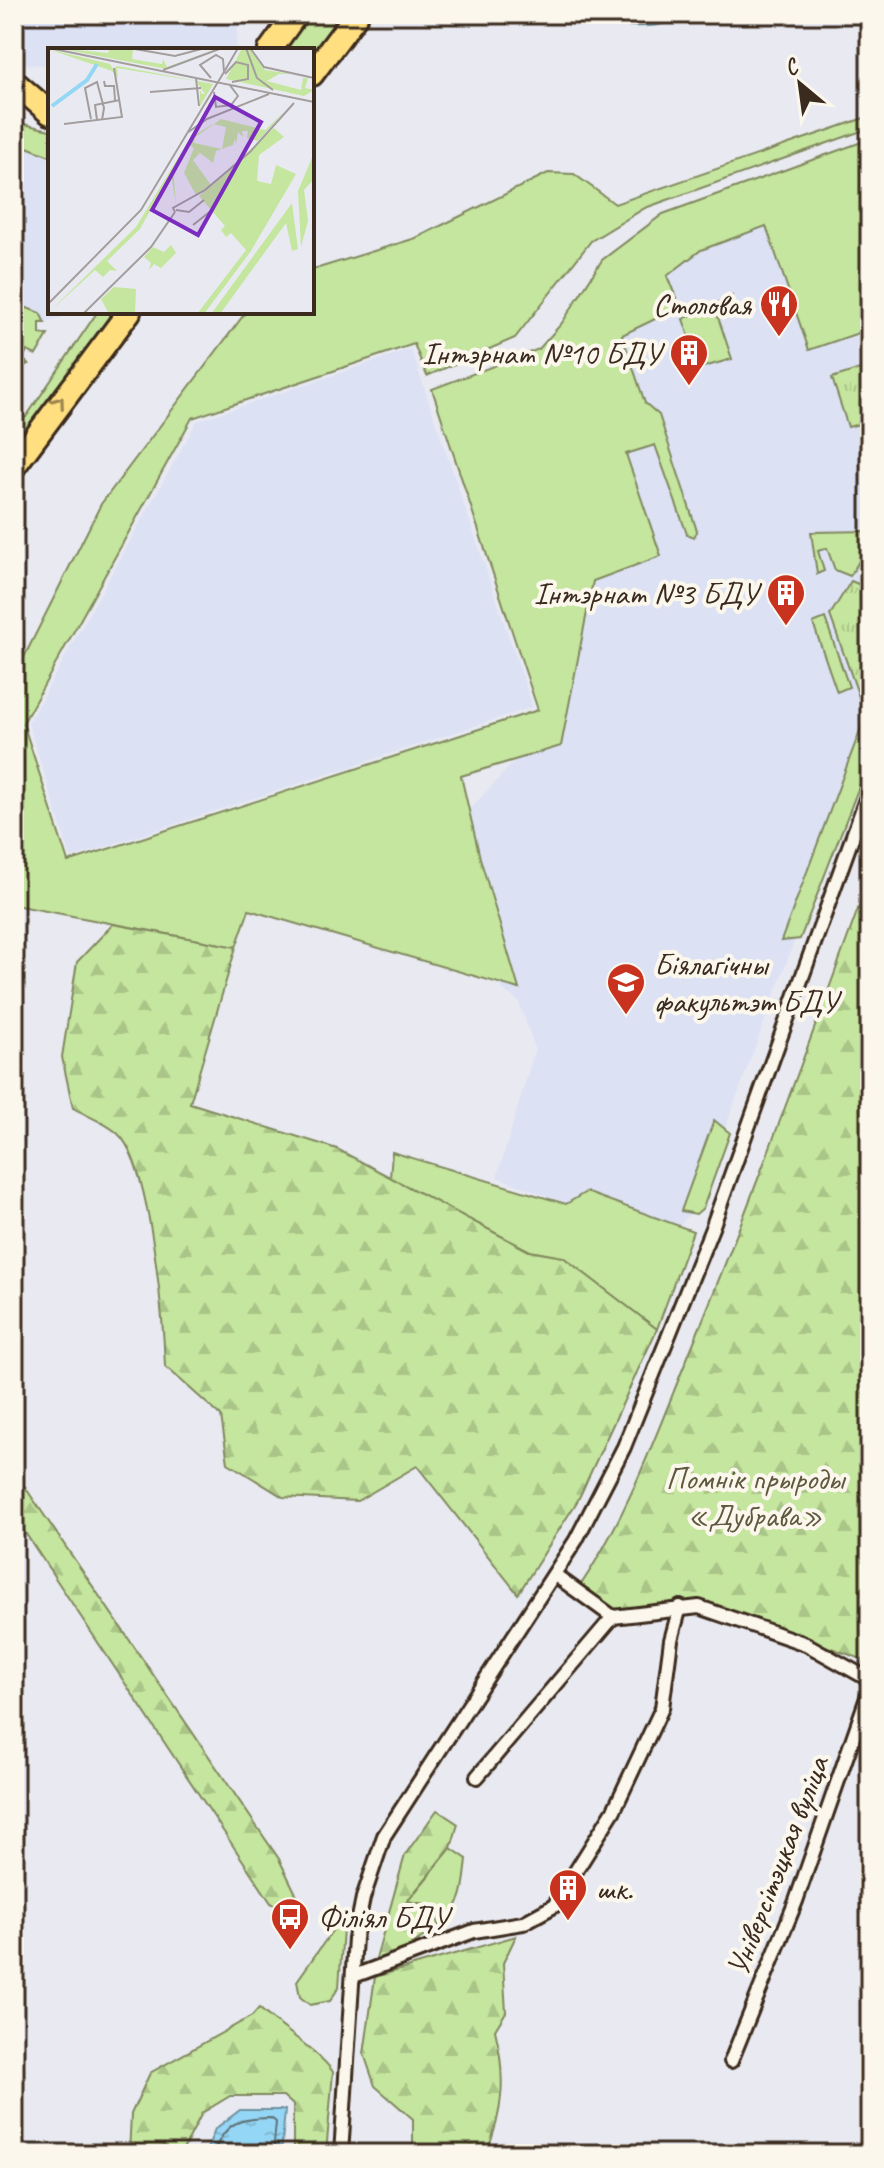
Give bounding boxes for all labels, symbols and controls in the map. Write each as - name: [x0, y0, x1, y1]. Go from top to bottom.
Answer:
- north arrow: [760, 44, 840, 124]
- inset map: [48, 48, 314, 314]
- text: С: [779, 51, 805, 82]
- restaurant icon: Столовая: [758, 283, 800, 338]
- place label: Столовая: [653, 284, 752, 325]
- building icon: Інтэрнат №10 БДУ: [668, 332, 710, 387]
- place label: Інтэрнат №10 БДУ: [422, 333, 666, 374]
- one-way arrow: [49, 396, 64, 411]
- building icon: Інтэрнат №3 БДУ: [765, 572, 807, 627]
- place label: Інтэрнат №3 БДУ: [534, 573, 763, 614]
- place label: Біялагічны факультэт БДУ: [654, 944, 843, 1022]
- school or university icon: Біялагічны факультэт БДУ: [605, 961, 647, 1016]
- park label: Помнік прыроды «Дубрава»: [666, 1458, 846, 1536]
- street label: Універсітэцкая вуліца: [717, 1749, 839, 1982]
- building icon: шк.: [547, 1867, 589, 1922]
- place label: шк.: [596, 1868, 634, 1909]
- bus stop icon: Філіял БДУ: [269, 1896, 311, 1951]
- place label: Філіял БДУ: [318, 1897, 453, 1938]

